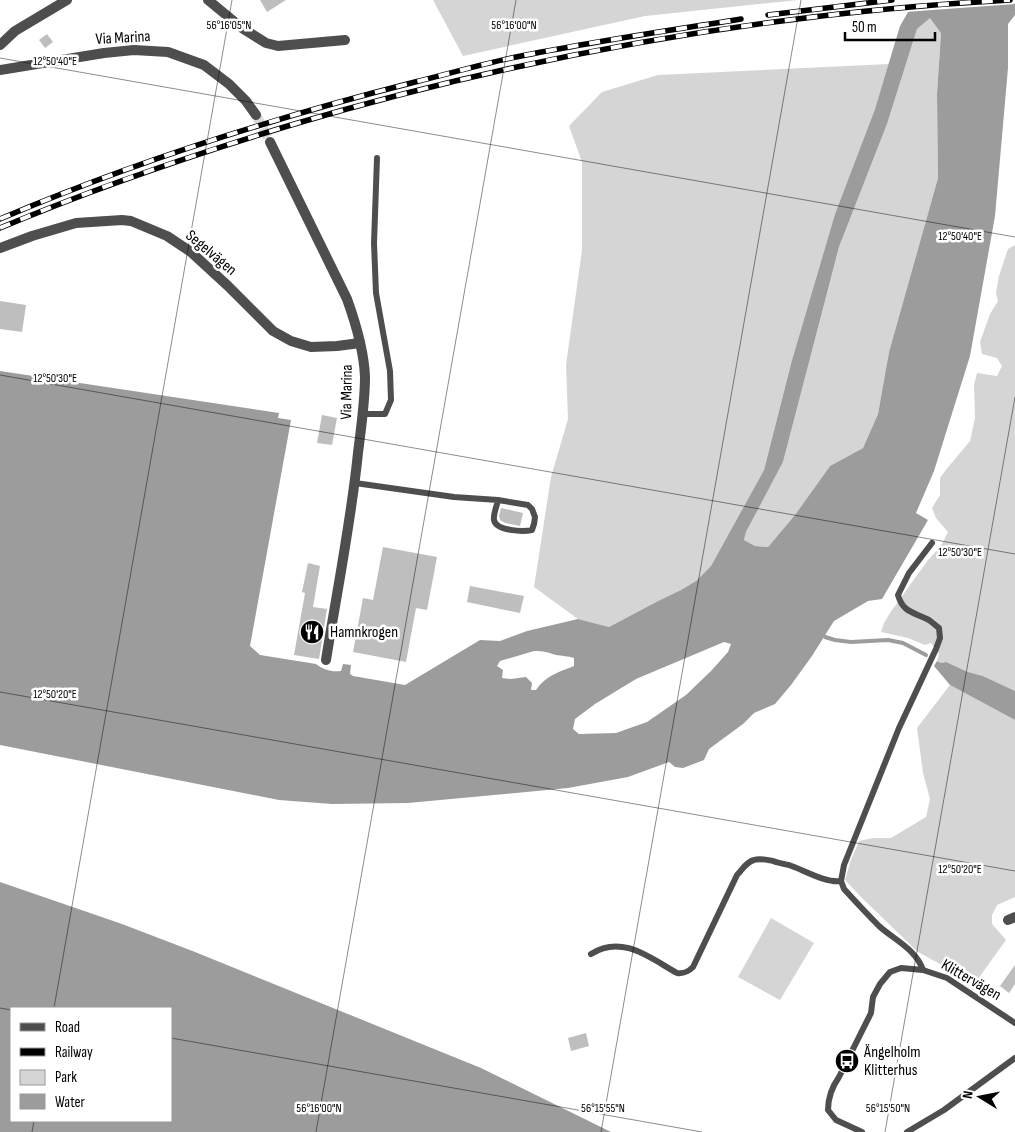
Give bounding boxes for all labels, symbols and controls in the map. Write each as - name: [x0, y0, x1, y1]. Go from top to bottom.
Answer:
- scale bar: [845, 10, 935, 42]
- text: 56°16'05"N: [207, 18, 251, 33]
- text: 56°16'00"N: [491, 18, 537, 33]
- text: 50 m: [852, 18, 877, 37]
- street label: Via Marina: [95, 27, 151, 49]
- text: 12°50'40"E: [33, 54, 77, 69]
- street label: Segelvägen: [182, 226, 240, 280]
- text: 12°50'40"E: [938, 229, 982, 244]
- street label: Via Marina: [337, 364, 357, 420]
- text: 12°50'30"E: [33, 371, 77, 386]
- text: 12°50'30"E: [938, 545, 982, 560]
- restaurant icon: Hamnkrogen: [299, 619, 325, 645]
- place label: Hamnkrogen: [330, 623, 398, 642]
- text: 12°50'20"E: [33, 687, 77, 702]
- text: 12°50'20"E: [938, 862, 982, 877]
- street label: Klittervägen: [938, 955, 1004, 1005]
- legend: [10, 1007, 172, 1122]
- text: Road: [55, 1018, 80, 1037]
- text: Railway: [55, 1043, 93, 1062]
- place label: Ängelholm Klitterhus: [863, 1043, 920, 1080]
- bus stop icon: Ängelholm Klitterhus: [834, 1048, 860, 1074]
- text: Park: [55, 1068, 77, 1087]
- north arrow: [955, 1072, 1005, 1122]
- text: N: [959, 1090, 977, 1100]
- text: Water: [55, 1093, 86, 1112]
- text: 56°16'00"N: [296, 1101, 342, 1116]
- text: 56°15'55"N: [581, 1101, 625, 1116]
- text: 56°15'50"N: [866, 1101, 910, 1116]

